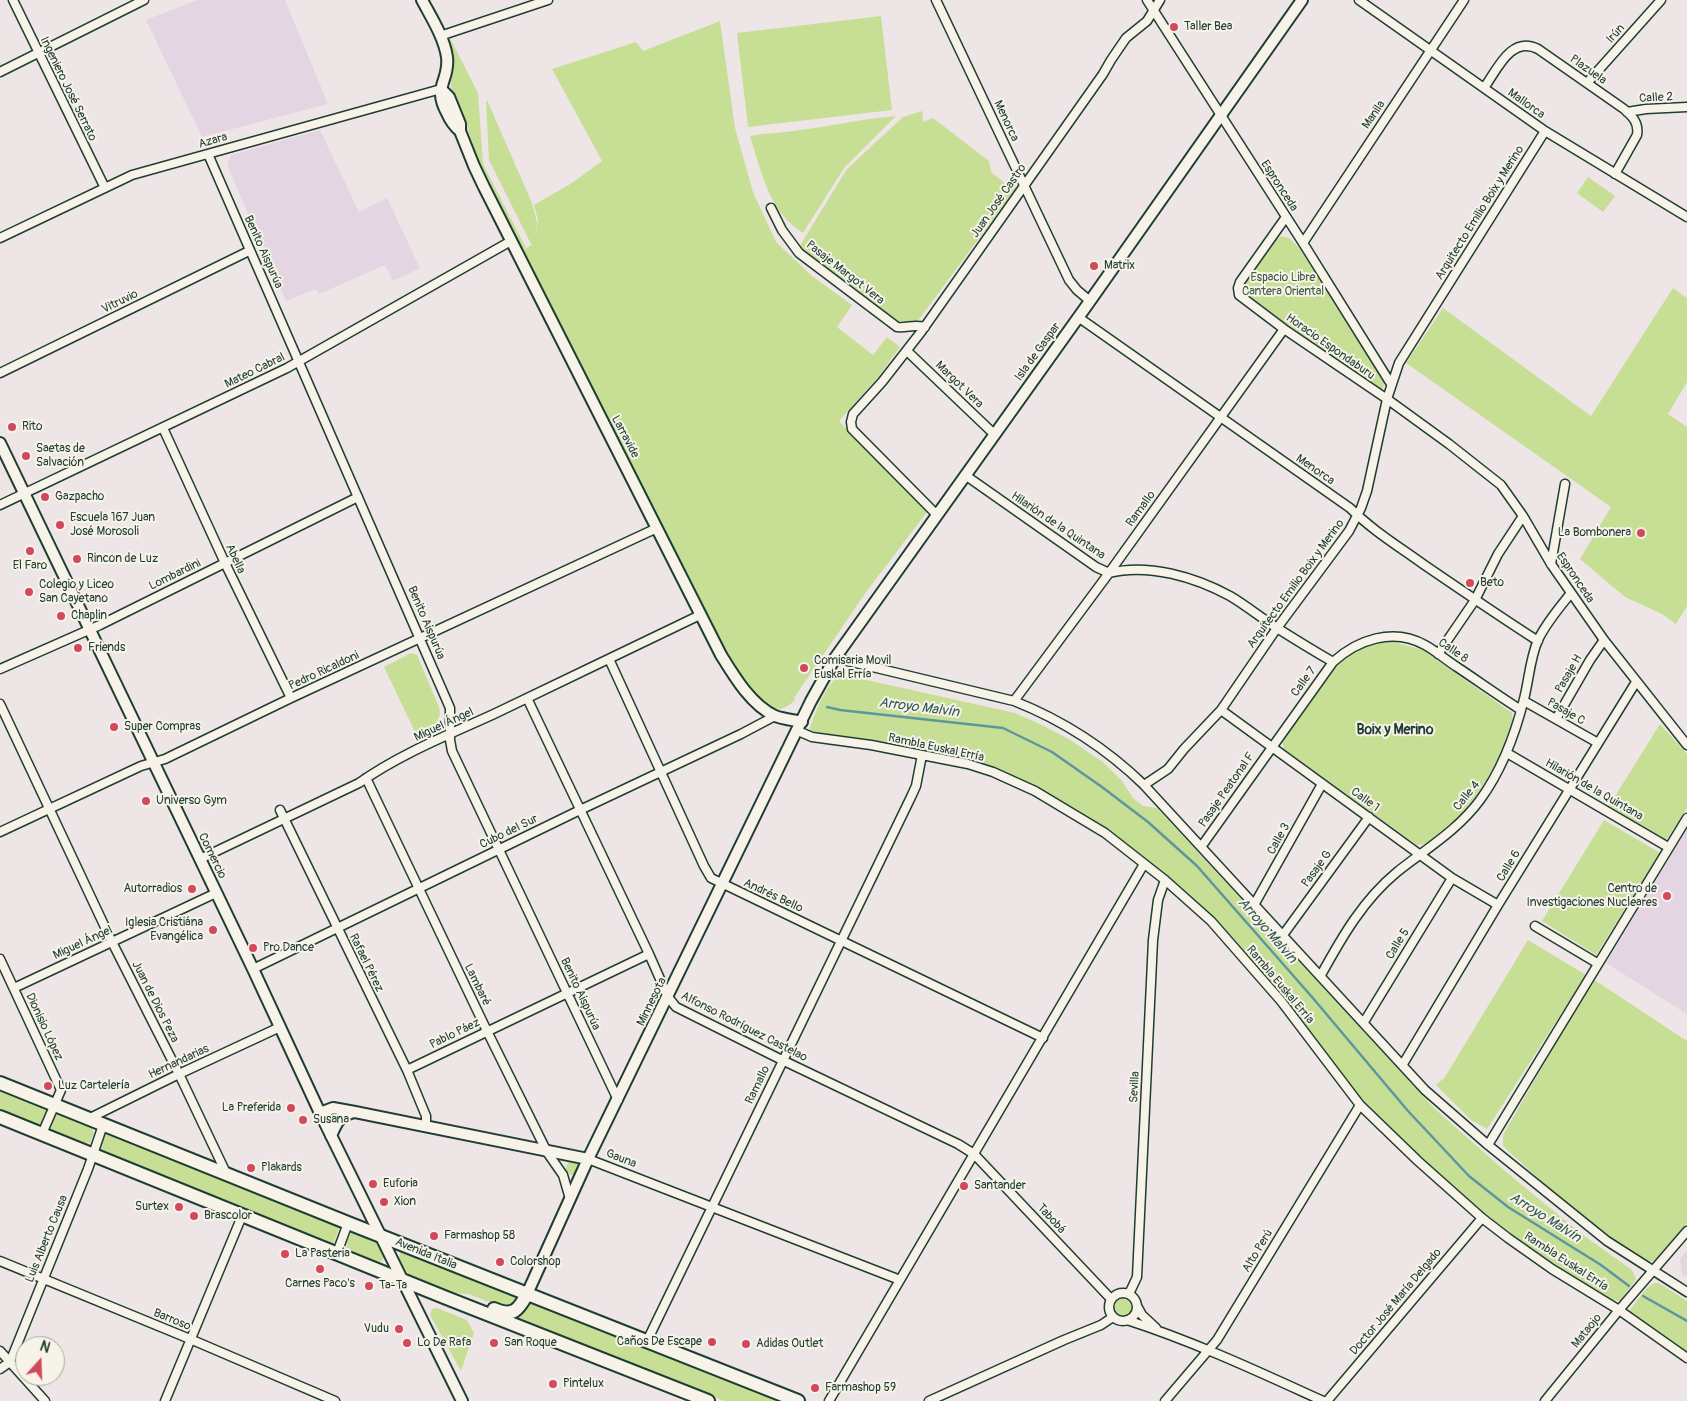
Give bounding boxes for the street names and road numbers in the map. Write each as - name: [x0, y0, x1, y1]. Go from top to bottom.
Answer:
- street label: Irún: [1604, 21, 1628, 47]
- street label: Ingeniero José Serrato: [36, 34, 100, 144]
- street label: Plazuela: [1567, 52, 1609, 88]
- street label: Mallorca: [1505, 86, 1547, 122]
- street label: Calle 2: [1639, 90, 1673, 106]
- street label: Menorca: [990, 98, 1022, 144]
- street label: Manila: [1359, 98, 1389, 132]
- street label: Azara: [197, 130, 229, 152]
- street label: Arquitecto Emilio Boix y Merino: [1433, 143, 1527, 283]
- street label: Espronceda: [1257, 158, 1301, 214]
- street label: Juan José Castro: [968, 161, 1030, 241]
- street label: Benito Aispurúa: [240, 213, 286, 291]
- street label: Pasaje Margot Vera: [803, 238, 887, 308]
- street label: Vitruvio: [100, 287, 140, 317]
- street label: Horacio Espondaburu: [1283, 311, 1377, 383]
- street label: Isla de Gaspar: [1012, 320, 1064, 384]
- street label: Mateo Cabral: [223, 350, 287, 392]
- street label: Margot Vera: [932, 358, 986, 412]
- street label: Larravide: [608, 413, 642, 461]
- street label: Menorca: [1293, 452, 1337, 488]
- street label: Ramallo: [1123, 488, 1159, 530]
- street label: Hilarión de la Quintana: [1008, 489, 1108, 563]
- street label: Arquitecto Emilio Boix y Merino: [1244, 517, 1348, 651]
- street label: Abella: [222, 542, 248, 576]
- street label: Espronceda: [1553, 550, 1597, 606]
- street label: Lombardini: [147, 556, 203, 594]
- street label: Benito Aispurúa: [404, 584, 448, 662]
- street label: Calle 8: [1435, 636, 1471, 666]
- street label: Pedro Ricaldoni: [287, 648, 361, 694]
- street label: Pasaje H: [1552, 652, 1586, 696]
- street label: Calle 7: [1288, 664, 1320, 700]
- street label: Pasaje C: [1544, 695, 1588, 729]
- street label: Miguel Ángel: [412, 705, 476, 745]
- street label: Rambla Euskal Erría: [887, 731, 985, 765]
- street label: Pasaje Peatonal F: [1196, 750, 1258, 830]
- street label: Hilarión de la Quintana: [1543, 756, 1645, 824]
- street label: Calle 4: [1451, 778, 1483, 814]
- street label: Calle 1: [1348, 785, 1382, 815]
- street label: Cubo del Sur: [477, 812, 541, 852]
- street label: Calle 3: [1264, 821, 1294, 857]
- street label: Comercio: [195, 831, 229, 881]
- street label: Pasaje G: [1299, 848, 1335, 890]
- street label: Calle 6: [1494, 848, 1524, 884]
- street label: Andrés Bello: [741, 876, 805, 916]
- street label: Miguel Ángel: [51, 923, 115, 963]
- street label: Calle 5: [1383, 926, 1413, 962]
- street label: Rafael Pérez: [346, 931, 386, 995]
- street label: Rambla Euskal Erría: [1243, 943, 1317, 1027]
- street label: Benito Aispurúa: [557, 955, 603, 1033]
- street label: Juan de Dios Peza: [128, 959, 182, 1045]
- street label: Lambaré: [461, 962, 493, 1008]
- street label: Minnesota: [634, 975, 670, 1029]
- street label: Alfonso Rodríguez Castelao: [678, 989, 810, 1065]
- street label: Dionisio López: [22, 991, 66, 1063]
- street label: Pablo Páez: [428, 1016, 482, 1052]
- street label: Hernandarias: [147, 1042, 211, 1082]
- street label: Ramallo: [743, 1063, 773, 1107]
- street label: Sevilla: [1127, 1071, 1143, 1103]
- street label: Gauna: [604, 1147, 638, 1171]
- street label: Luis Alberto Causa: [23, 1193, 71, 1285]
- street label: Tabobá: [1034, 1201, 1068, 1237]
- street label: Alto Perú: [1240, 1227, 1276, 1275]
- street label: Rambla Euskal Erría: [1521, 1229, 1611, 1295]
- street label: Avenida Italia: [393, 1235, 459, 1273]
- street label: Doctor José María Delgado: [1347, 1246, 1445, 1358]
- street label: Barroso: [151, 1306, 193, 1334]
- street label: Mataojo: [1569, 1311, 1605, 1351]

